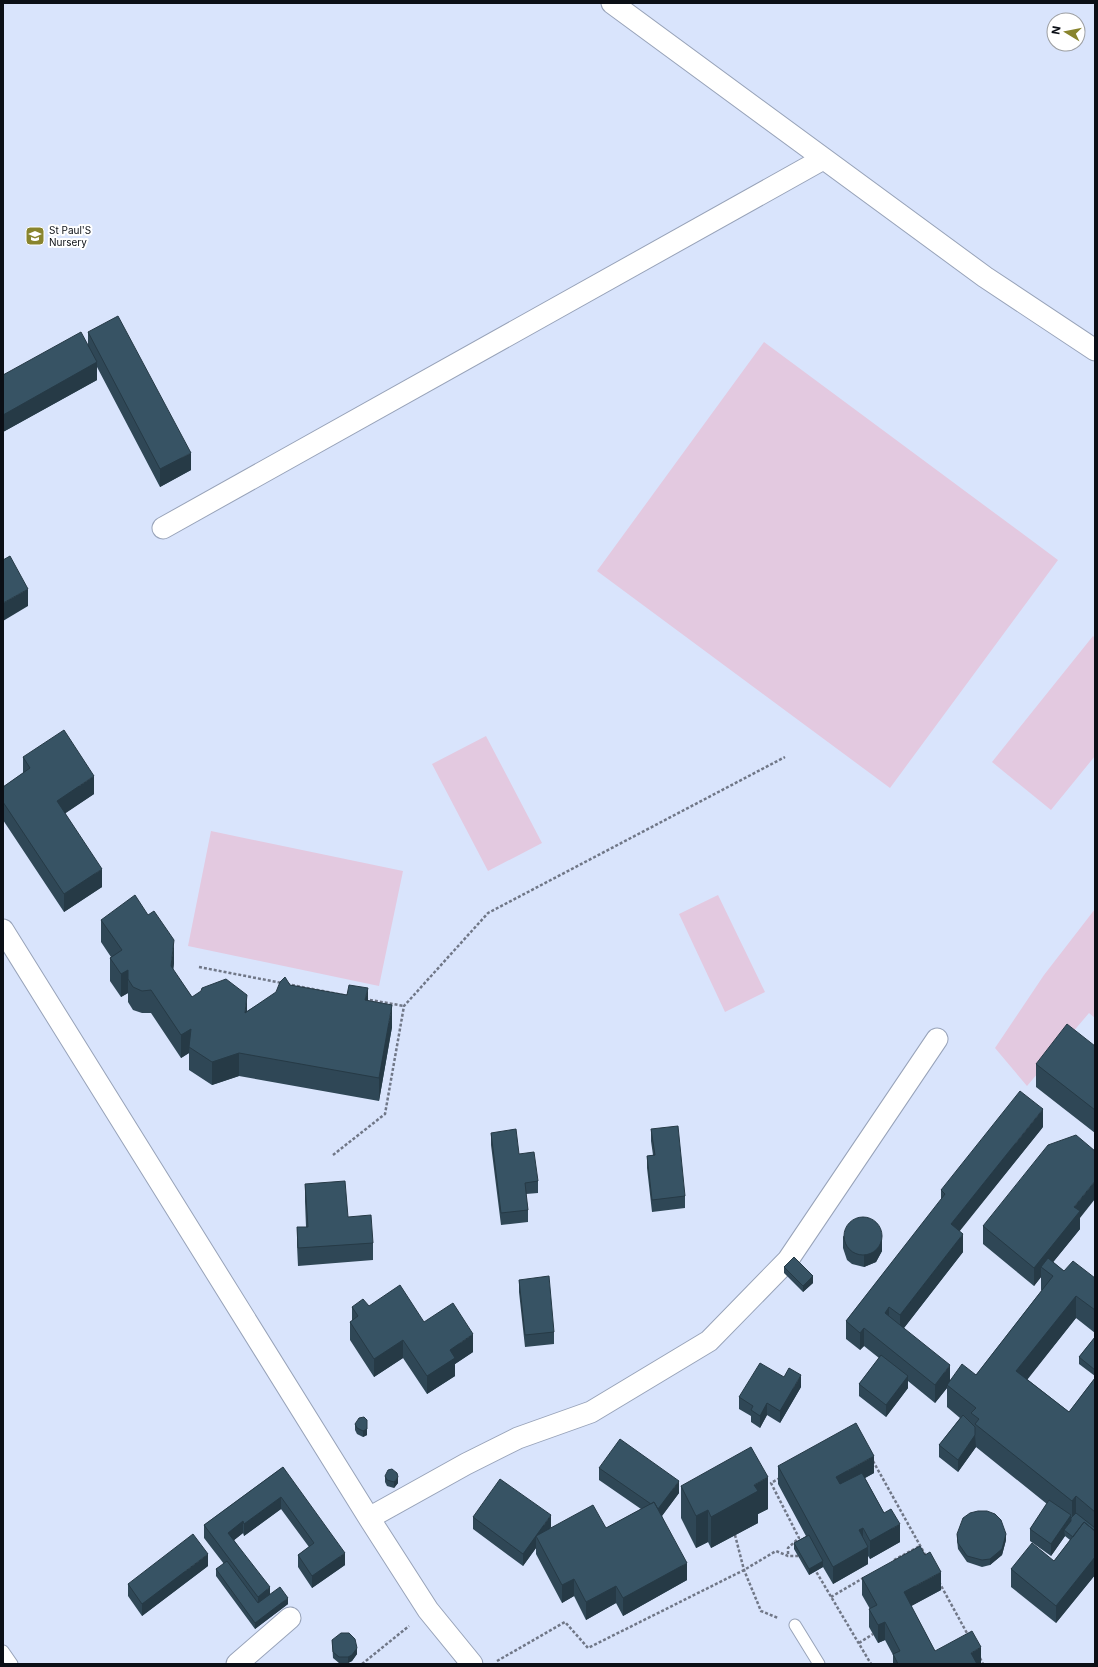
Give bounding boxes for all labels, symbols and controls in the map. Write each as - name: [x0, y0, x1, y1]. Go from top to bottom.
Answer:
- north arrow: [1046, 12, 1086, 52]
- text: N: [1049, 25, 1064, 36]
- place label: St Paul'S Nursery: [49, 224, 91, 248]
- school or university icon: St Paul'S Nursery: [24, 225, 46, 247]

